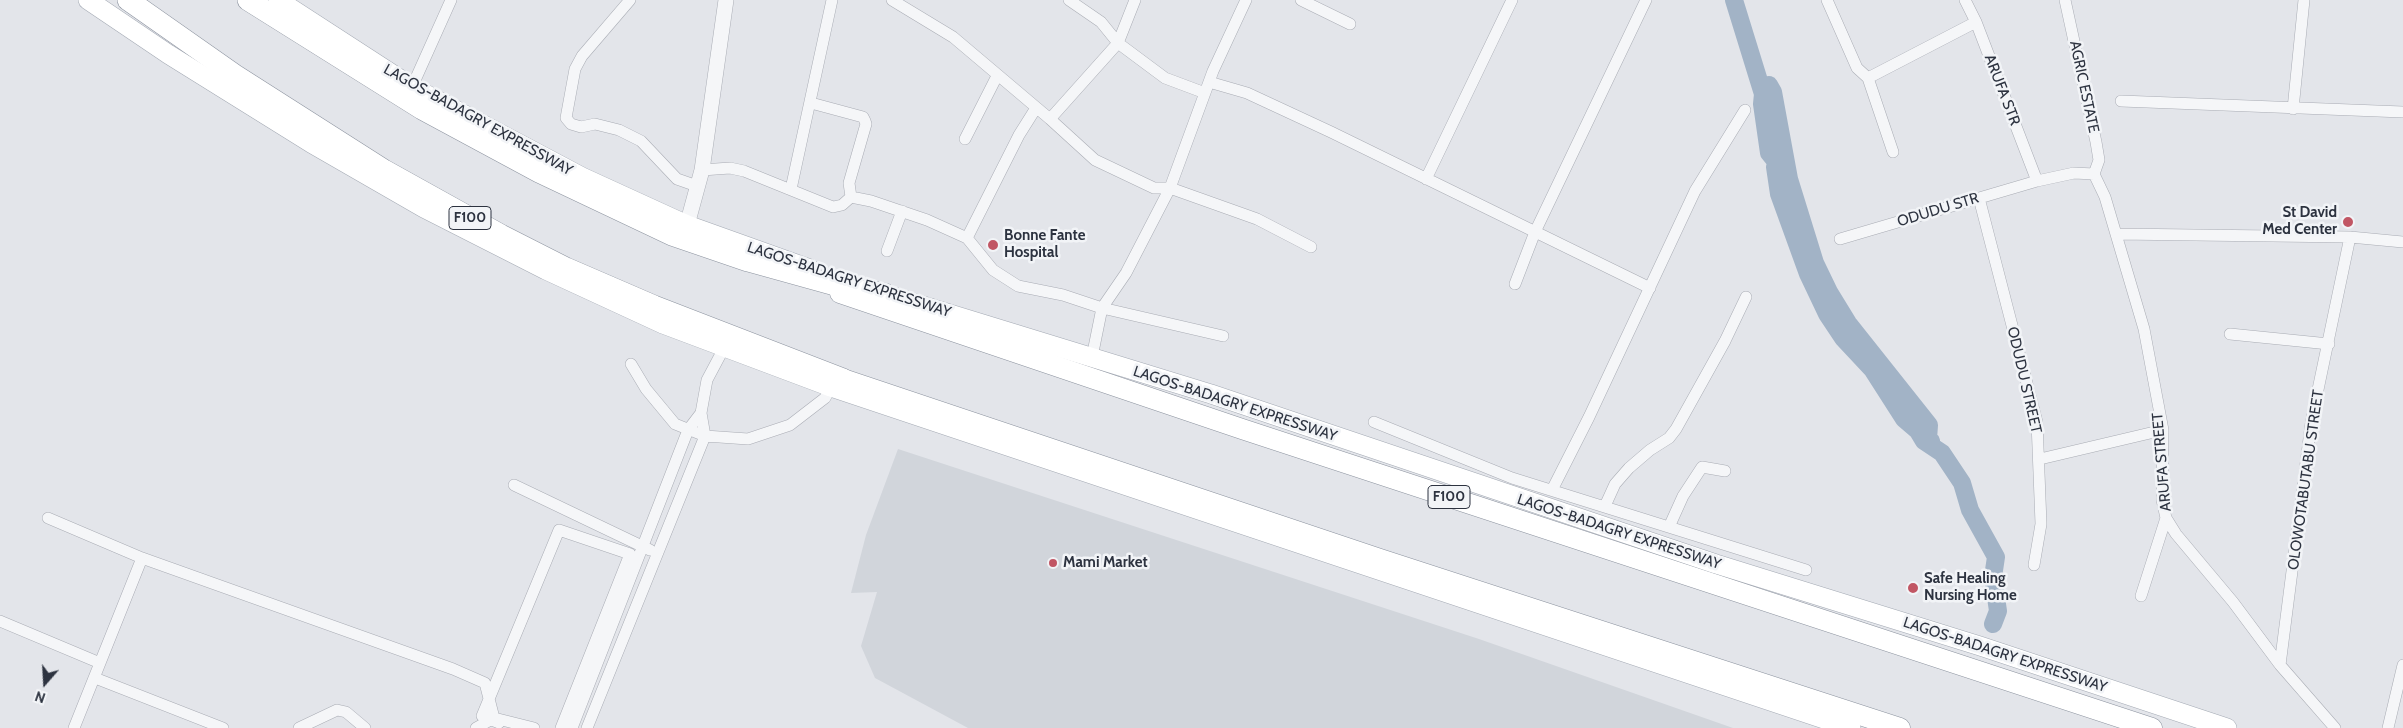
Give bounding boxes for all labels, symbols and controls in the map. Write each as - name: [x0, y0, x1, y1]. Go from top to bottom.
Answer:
- street label: AGRIC ESTATE: [2065, 39, 2103, 135]
- street label: ARUFA STR: [1980, 52, 2024, 128]
- street label: LAGOS-BADAGRY EXPRESSWAY: [380, 60, 576, 180]
- street label: ODUDU STR: [1895, 189, 1981, 231]
- place label: St David Med Center: [2262, 204, 2337, 239]
- road number: F100: [449, 207, 491, 230]
- marker: St David Med Center: [2341, 215, 2355, 229]
- place label: Bonne Fante Hospital: [1004, 227, 1085, 262]
- street label: LAGOS-BADAGRY EXPRESSWAY: [745, 238, 953, 322]
- marker: Bonne Fante Hospital: [986, 238, 1000, 252]
- street label: ODUDU STREET: [2003, 325, 2045, 435]
- street label: LAGOS-BADAGRY EXPRESSWAY: [1131, 362, 1339, 446]
- street label: OLOWOTABUTABU STREET: [2284, 389, 2328, 571]
- street label: ARUFA STREET: [2149, 412, 2175, 512]
- road number: F100: [1428, 486, 1470, 508]
- street label: LAGOS-BADAGRY EXPRESSWAY: [1515, 490, 1723, 574]
- place label: Mami Market: [1063, 554, 1148, 572]
- marker: Mami Market: [1047, 557, 1059, 569]
- place label: Safe Healing Nursing Home: [1924, 570, 2017, 605]
- marker: Safe Healing Nursing Home: [1906, 581, 1920, 595]
- street label: LAGOS-BADAGRY EXPRESSWAY: [1901, 613, 2109, 697]
- north arrow: [20, 658, 70, 708]
- text: N: [33, 687, 48, 707]

